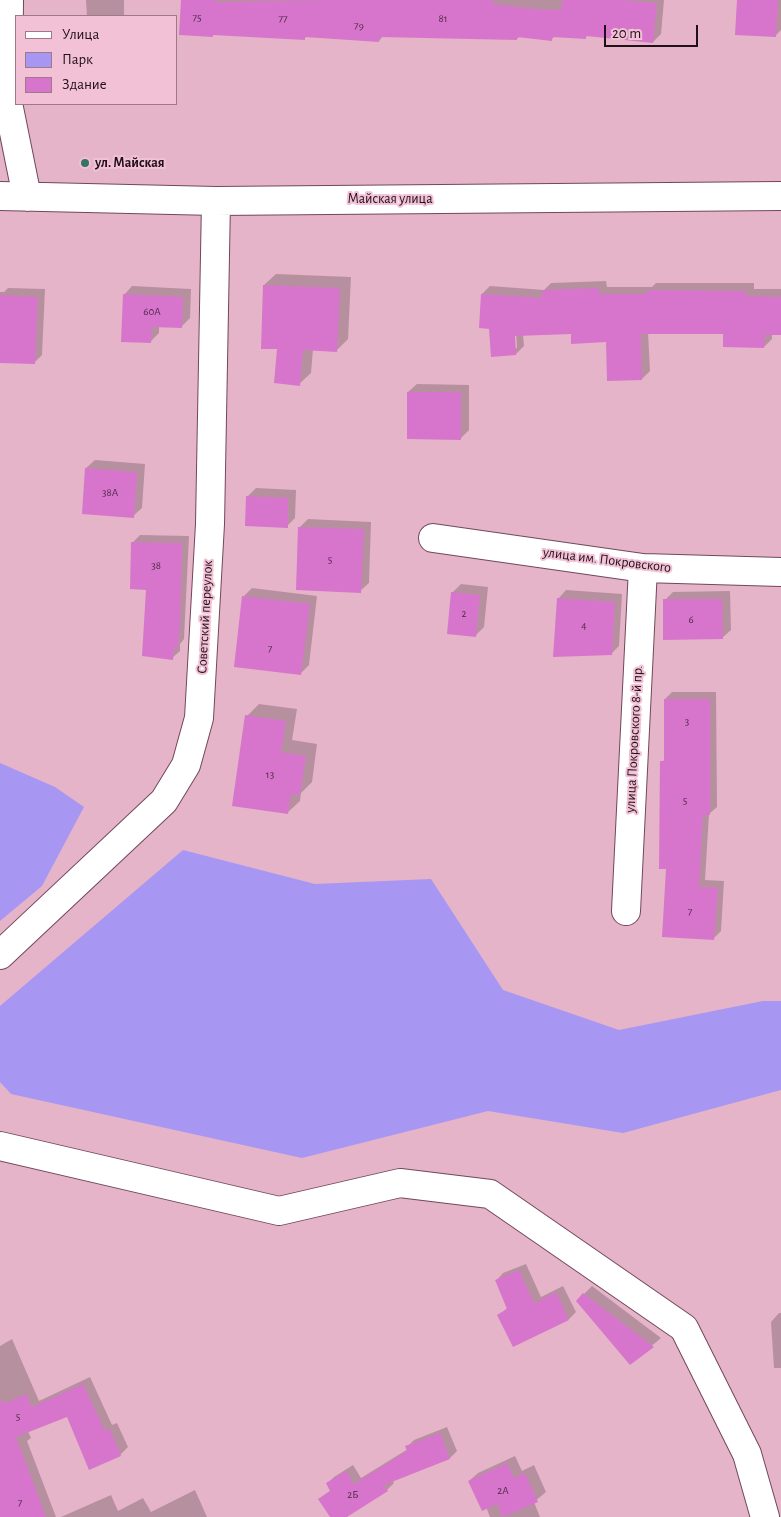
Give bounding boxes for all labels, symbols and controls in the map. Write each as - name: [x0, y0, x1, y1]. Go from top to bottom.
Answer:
- house number: 75: [192, 11, 202, 25]
- house number: 77: [278, 12, 288, 26]
- house number: 81: [439, 12, 447, 26]
- legend: [15, 15, 178, 105]
- scale bar: [606, 15, 700, 47]
- house number: 79: [354, 19, 364, 33]
- text: 20 m: [612, 26, 641, 41]
- text: Улица: [62, 27, 99, 42]
- text: Парк: [62, 52, 93, 67]
- text: Здание: [62, 77, 107, 92]
- place label: ул. Майская: [95, 155, 165, 171]
- marker: ул. Майская: [79, 157, 91, 169]
- street label: Майская улица: [347, 191, 433, 207]
- house number: 60А: [143, 305, 161, 319]
- house number: 38А: [102, 486, 118, 500]
- street label: улица им. Покровского: [542, 544, 672, 576]
- house number: 5: [328, 553, 332, 567]
- house number: 38: [151, 559, 161, 573]
- street label: Советский переулок: [194, 560, 216, 674]
- house number: 2: [461, 607, 467, 621]
- house number: 6: [688, 613, 694, 627]
- house number: 4: [581, 619, 587, 633]
- house number: 7: [268, 642, 272, 656]
- street label: улица Покровского 8-й пр.: [622, 665, 646, 813]
- house number: 3: [685, 715, 689, 729]
- house number: 13: [266, 768, 274, 782]
- house number: 5: [683, 794, 687, 808]
- house number: 7: [688, 905, 692, 919]
- house number: 5: [16, 1410, 20, 1424]
- house number: 2А: [497, 1484, 509, 1498]
- house number: 2Б: [347, 1488, 359, 1502]
- house number: 7: [18, 1496, 22, 1510]

